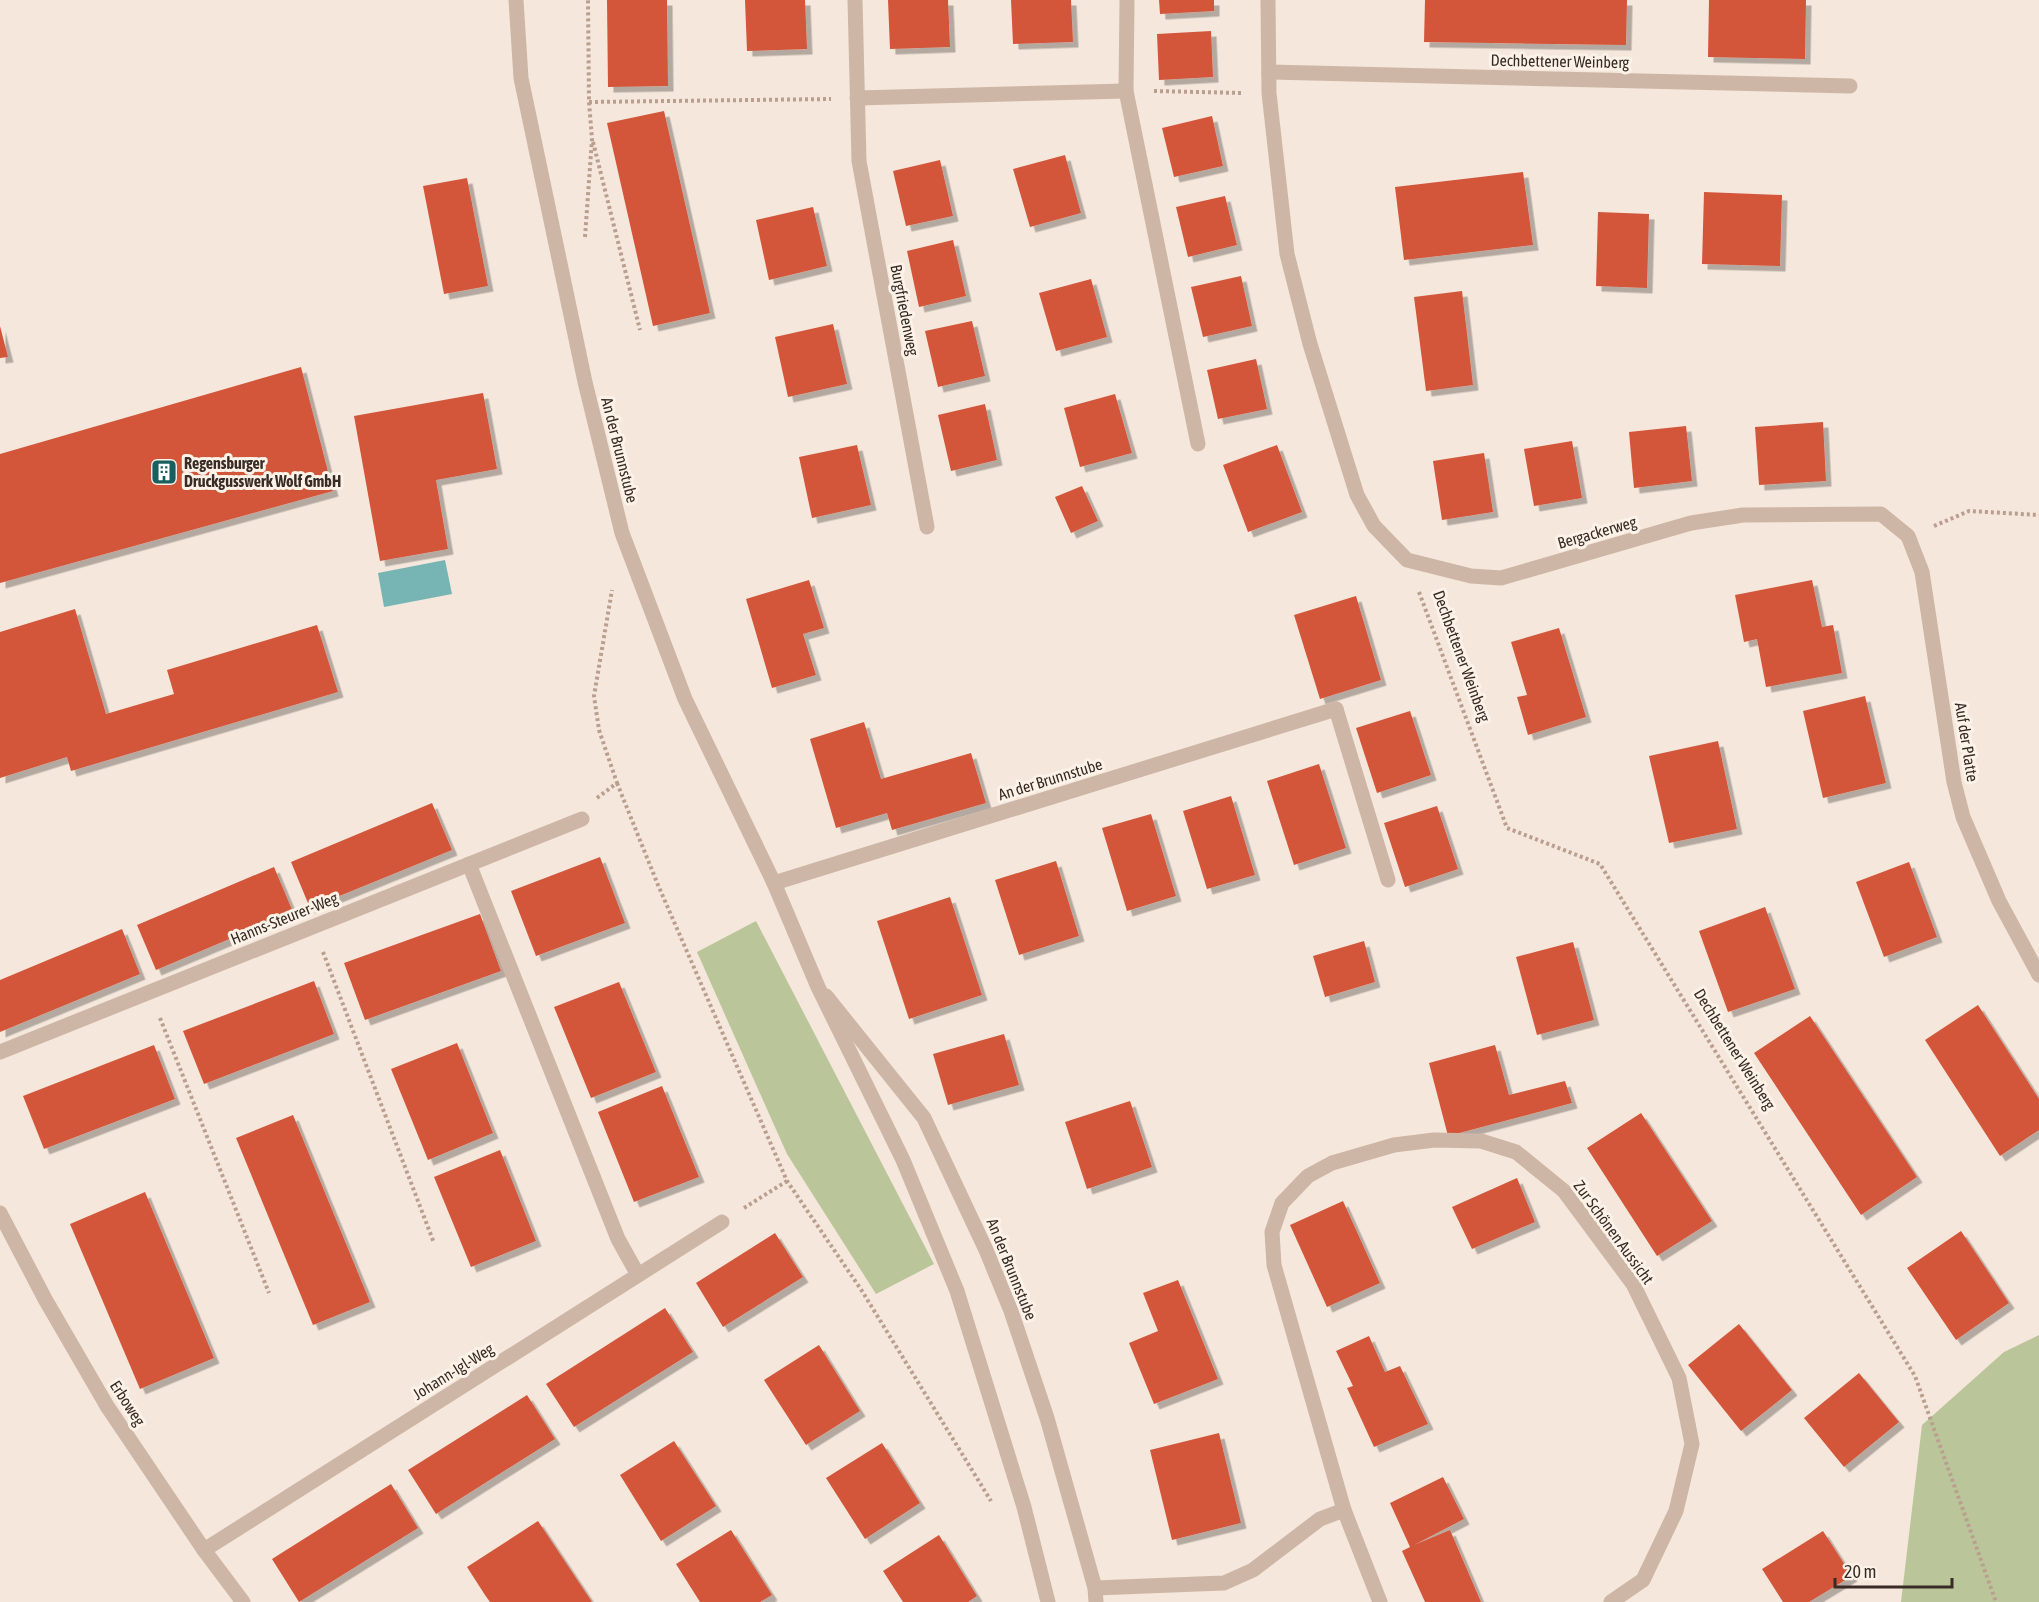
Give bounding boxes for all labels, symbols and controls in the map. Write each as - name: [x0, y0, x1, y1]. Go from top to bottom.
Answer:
- street label: Dechbettener Weinberg: [1490, 51, 1630, 72]
- street label: Burgfriedenweg: [886, 263, 923, 357]
- street label: An der Brunnstube: [598, 395, 642, 505]
- place label: Regensburger Druckgusswerk Wolf GmbH: [184, 454, 341, 490]
- building icon: Regensburger Druckgusswerk Wolf GmbH: [149, 457, 179, 487]
- street label: Bergackerweg: [1555, 512, 1639, 553]
- street label: Dechbettener Weinberg: [1429, 588, 1494, 725]
- street label: Auf der Platte: [1952, 701, 1982, 783]
- street label: An der Brunnstube: [996, 755, 1104, 803]
- street label: Hanns-Steurer-Weg: [228, 888, 341, 949]
- street label: Dechbettener Weinberg: [1690, 985, 1779, 1113]
- street label: Zur Schönen Aussicht: [1570, 1177, 1658, 1288]
- street label: An der Brunnstube: [983, 1216, 1041, 1322]
- street label: Johann-Igl-Weg: [409, 1339, 497, 1404]
- street label: Erboweg: [106, 1377, 149, 1430]
- scale bar: [1835, 1551, 1952, 1589]
- text: 20 m: [1844, 1561, 1876, 1582]

